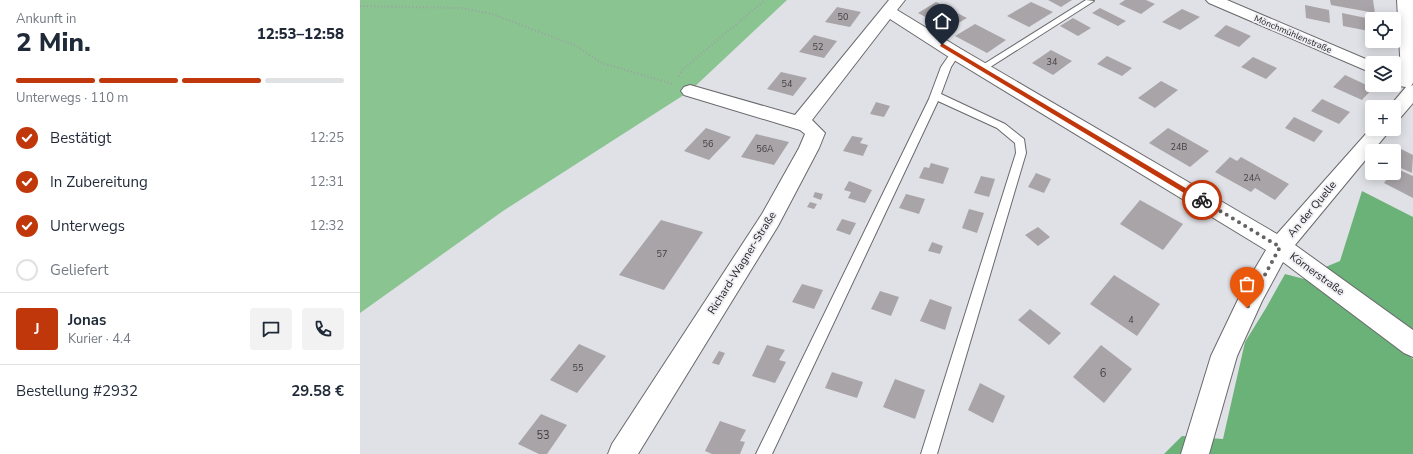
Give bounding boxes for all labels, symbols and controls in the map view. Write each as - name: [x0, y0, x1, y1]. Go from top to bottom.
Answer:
- pin: [925, 4, 959, 45]
- text: Ankunft in: [16, 10, 76, 28]
- icon: home: [931, 10, 953, 32]
- house number: 50: [838, 11, 848, 23]
- street label: Mönchmühlenstraße: [1252, 12, 1334, 56]
- map controls: [1365, 12, 1401, 180]
- button: locate: [1365, 12, 1401, 48]
- text: 12:53–12:58: [257, 24, 344, 44]
- text: 2 Min.: [16, 25, 91, 60]
- house number: 52: [813, 41, 823, 53]
- house number: 34: [1047, 56, 1058, 68]
- button: layers: [1365, 56, 1401, 92]
- house number: 54: [782, 78, 793, 90]
- text: Unterwegs · 110 m: [16, 89, 128, 107]
- button: +: [1365, 100, 1401, 136]
- icon: check: [16, 127, 38, 149]
- text: Bestätigt: [50, 128, 111, 148]
- text: 12:25: [310, 129, 344, 147]
- house number: 56: [703, 138, 713, 150]
- house number: 24B: [1171, 141, 1187, 153]
- house number: 56A: [756, 143, 774, 155]
- button: −: [1365, 144, 1401, 180]
- icon: check: [16, 171, 38, 193]
- text: In Zubereitung: [50, 172, 148, 192]
- house number: 24A: [1243, 172, 1261, 184]
- text: 12:31: [310, 173, 344, 191]
- street label: An der Quelle: [1284, 178, 1340, 240]
- courier: [1182, 180, 1222, 220]
- icon: bike: [1191, 189, 1213, 211]
- street label: Richard-Wagner-Straße: [704, 209, 780, 317]
- icon: check: [16, 215, 38, 237]
- text: Unterwegs: [50, 216, 125, 236]
- text: 12:32: [310, 217, 344, 235]
- house number: 57: [657, 248, 667, 260]
- street label: Körnerstraße: [1287, 249, 1347, 299]
- text: Geliefert: [50, 260, 109, 280]
- pin: [1230, 267, 1264, 308]
- icon: bag: [1236, 273, 1258, 295]
- button: chat: [250, 308, 292, 350]
- button: phone: [302, 308, 344, 350]
- text: Jonas: [68, 310, 106, 330]
- house number: 4: [1128, 314, 1134, 326]
- text: J: [34, 319, 40, 339]
- text: Kurier · 4.4: [68, 330, 131, 348]
- house number: 55: [573, 362, 583, 374]
- house number: 6: [1100, 366, 1107, 381]
- text: Bestellung #2932: [16, 381, 138, 401]
- text: 29.58 €: [291, 381, 344, 401]
- house number: 53: [536, 428, 550, 443]

